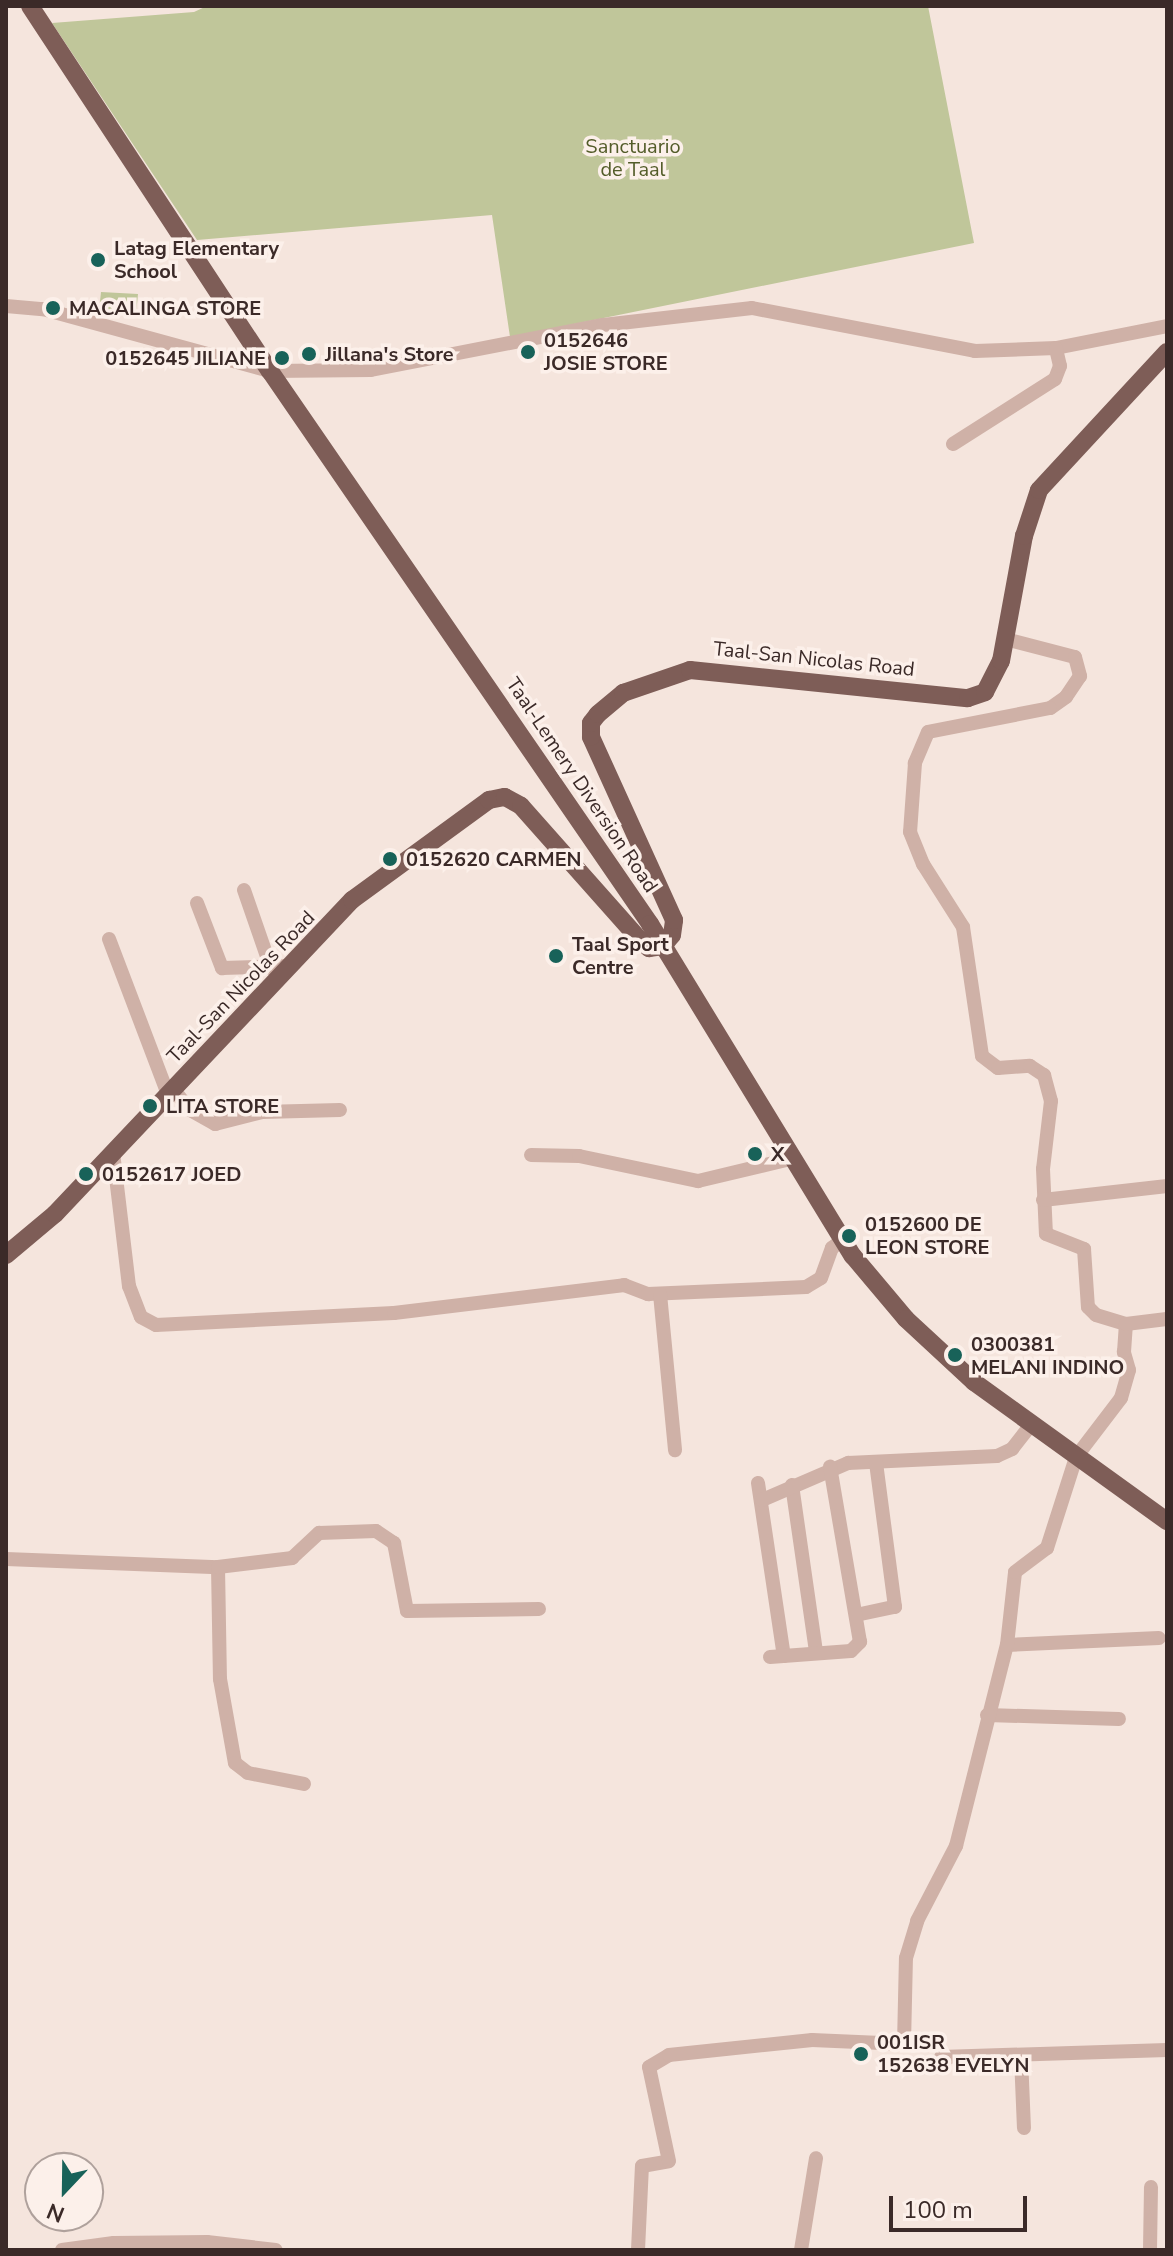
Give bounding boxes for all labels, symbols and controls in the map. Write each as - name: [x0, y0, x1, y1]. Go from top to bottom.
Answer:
- park label: Sanctuario de Taal: [585, 134, 681, 181]
- place label: Latag Elementary School: [114, 236, 279, 283]
- marker: Latag Elementary School: [89, 251, 107, 269]
- place label: MACALINGA STORE: [69, 296, 261, 320]
- marker: MACALINGA STORE: [44, 299, 62, 317]
- place label: 0152646 JOSIE STORE: [544, 328, 668, 375]
- place label: Jillana's Store: [325, 342, 454, 366]
- marker: 0152646 JOSIE STORE: [519, 343, 537, 361]
- marker: Jillana's Store: [300, 345, 318, 363]
- place label: 0152645 JILIANE: [105, 346, 266, 370]
- marker: 0152645 JILIANE: [273, 349, 291, 367]
- street label: Taal-San Nicolas Road: [712, 636, 916, 682]
- street label: Taal-Lemery Diversion Road: [501, 673, 663, 897]
- place label: 0152620 CARMEN: [406, 847, 582, 871]
- marker: 0152620 CARMEN: [381, 850, 399, 868]
- street label: Taal-San Nicolas Road: [162, 906, 320, 1068]
- place label: Taal Sport Centre: [572, 932, 669, 979]
- marker: Taal Sport Centre: [547, 947, 565, 965]
- place label: LITA STORE: [166, 1094, 279, 1118]
- marker: LITA STORE: [141, 1097, 159, 1115]
- place label: X: [771, 1142, 784, 1166]
- marker: X: [746, 1145, 764, 1163]
- place label: 0152617 JOED: [102, 1162, 241, 1186]
- marker: 0152617 JOED: [77, 1165, 95, 1183]
- place label: 0152600 DE LEON STORE: [865, 1212, 989, 1259]
- marker: 0152600 DE LEON STORE: [840, 1227, 858, 1245]
- place label: 0300381 MELANI INDINO: [971, 1332, 1124, 1379]
- marker: 0300381 MELANI INDINO: [946, 1346, 964, 1364]
- place label: 001ISR 152638 EVELYN: [877, 2030, 1029, 2077]
- marker: 001ISR 152638 EVELYN: [852, 2045, 870, 2063]
- north arrow: [24, 2152, 104, 2232]
- scale bar: [893, 2180, 1031, 2230]
- text: 100 m: [903, 2194, 973, 2226]
- text: N: [43, 2195, 69, 2229]

